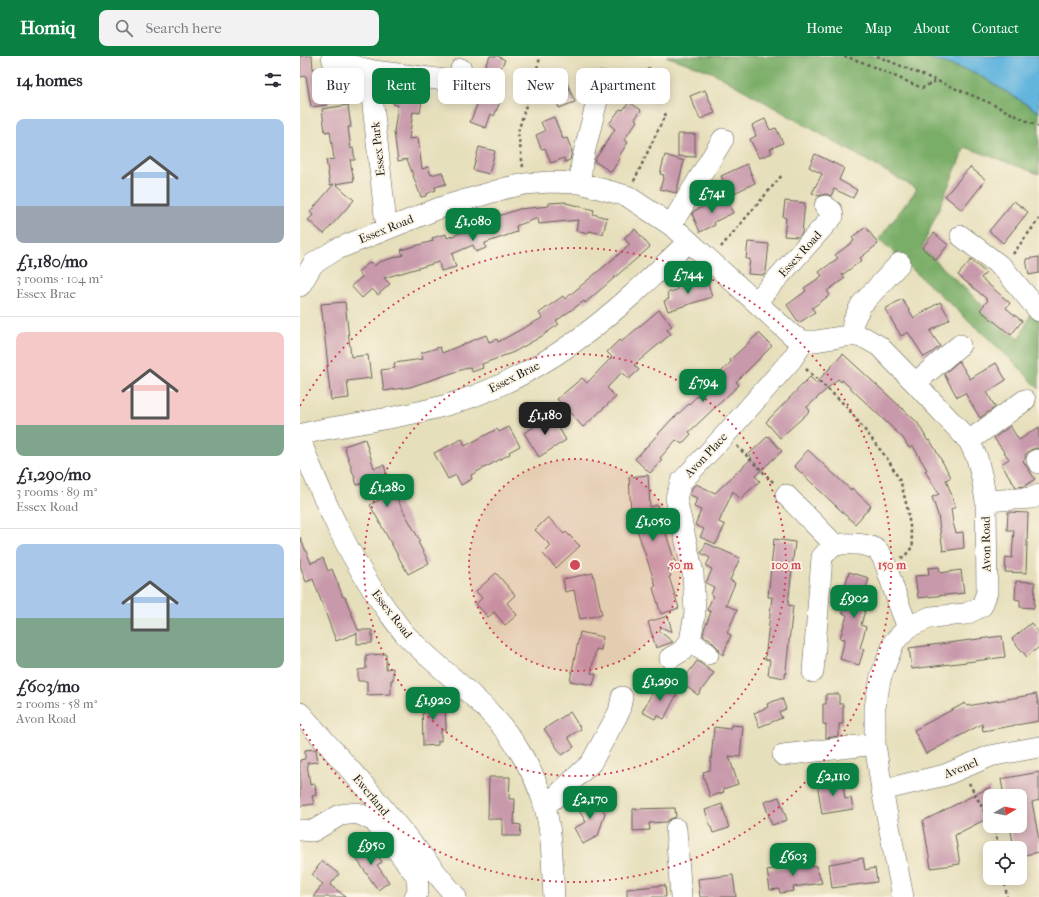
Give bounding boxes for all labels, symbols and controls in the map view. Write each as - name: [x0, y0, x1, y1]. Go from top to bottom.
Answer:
- search box: [99, 10, 379, 46]
- text: Homiq: [20, 17, 75, 39]
- icon: search: [113, 17, 135, 39]
- text: Search here: [145, 19, 222, 37]
- text: Home: [806, 20, 843, 37]
- text: Map: [865, 20, 892, 37]
- text: About: [914, 20, 950, 37]
- text: Contact: [972, 20, 1019, 37]
- chip: Buy: [312, 68, 364, 104]
- chip: Rent: [372, 68, 430, 104]
- chip: Filters: [438, 68, 505, 104]
- chip: New: [513, 68, 568, 104]
- chip: Apartment: [576, 68, 670, 104]
- icon: filters: [262, 69, 284, 91]
- text: 14 homes: [16, 70, 83, 90]
- street label: Essex Park: [368, 120, 388, 177]
- icon: home: [114, 145, 186, 217]
- pin: £741: [688, 180, 736, 214]
- text: £741: [699, 185, 725, 200]
- pin: £1,080: [440, 208, 506, 242]
- street label: Essex Road: [357, 212, 416, 246]
- text: £1,080: [455, 213, 491, 228]
- street label: Essex Road: [776, 228, 825, 280]
- text: £1,180/mo: [16, 251, 88, 271]
- pin: £744: [664, 261, 712, 295]
- text: £744: [673, 266, 703, 281]
- text: 3 rooms · 104 m²: [16, 271, 103, 286]
- text: Essex Brae: [16, 286, 76, 301]
- icon: home: [114, 358, 186, 430]
- street label: Essex Brae: [486, 358, 542, 396]
- pin: £794: [679, 369, 727, 403]
- text: £794: [688, 374, 718, 389]
- pin: £1,180: [512, 402, 578, 436]
- text: £1,180: [528, 407, 562, 422]
- street label: Avon Place: [681, 430, 730, 481]
- text: £1,290/mo: [16, 464, 91, 484]
- pin: £1,280: [354, 474, 420, 508]
- text: £1,280: [369, 479, 405, 494]
- text: 3 rooms · 89 m²: [16, 484, 97, 499]
- text: Essex Road: [16, 499, 78, 514]
- pin: £1,050: [620, 508, 686, 542]
- text: £1,050: [635, 513, 671, 528]
- street label: Avon Road: [979, 516, 994, 573]
- centre of rings: [568, 558, 582, 572]
- text: 50 m: [669, 558, 694, 572]
- text: 100 m: [771, 558, 802, 572]
- text: 150 m: [878, 558, 907, 572]
- icon: home: [114, 570, 186, 642]
- pin: £902: [830, 585, 878, 619]
- street label: Essex Road: [369, 587, 416, 641]
- text: £902: [839, 590, 869, 605]
- pin: £1,290: [627, 668, 693, 702]
- text: £1,290: [642, 673, 678, 688]
- text: £603/mo: [16, 676, 80, 696]
- pin: £1,920: [400, 687, 466, 721]
- text: £1,920: [415, 692, 451, 707]
- text: 2 rooms · 58 m²: [16, 696, 97, 711]
- text: Avon Road: [16, 711, 76, 726]
- street label: Avenel: [941, 755, 981, 781]
- pin: £2,110: [800, 763, 866, 797]
- text: £2,110: [816, 768, 850, 783]
- street label: Ewerland: [350, 772, 392, 819]
- pin: £2,170: [557, 786, 623, 820]
- north arrow: [983, 789, 1027, 833]
- map controls: [983, 789, 1027, 885]
- text: £2,170: [572, 791, 608, 806]
- pin: £950: [347, 832, 395, 866]
- text: £950: [357, 837, 385, 852]
- button: locate: [983, 841, 1027, 885]
- pin: £603: [769, 843, 817, 877]
- text: £603: [779, 848, 807, 863]

